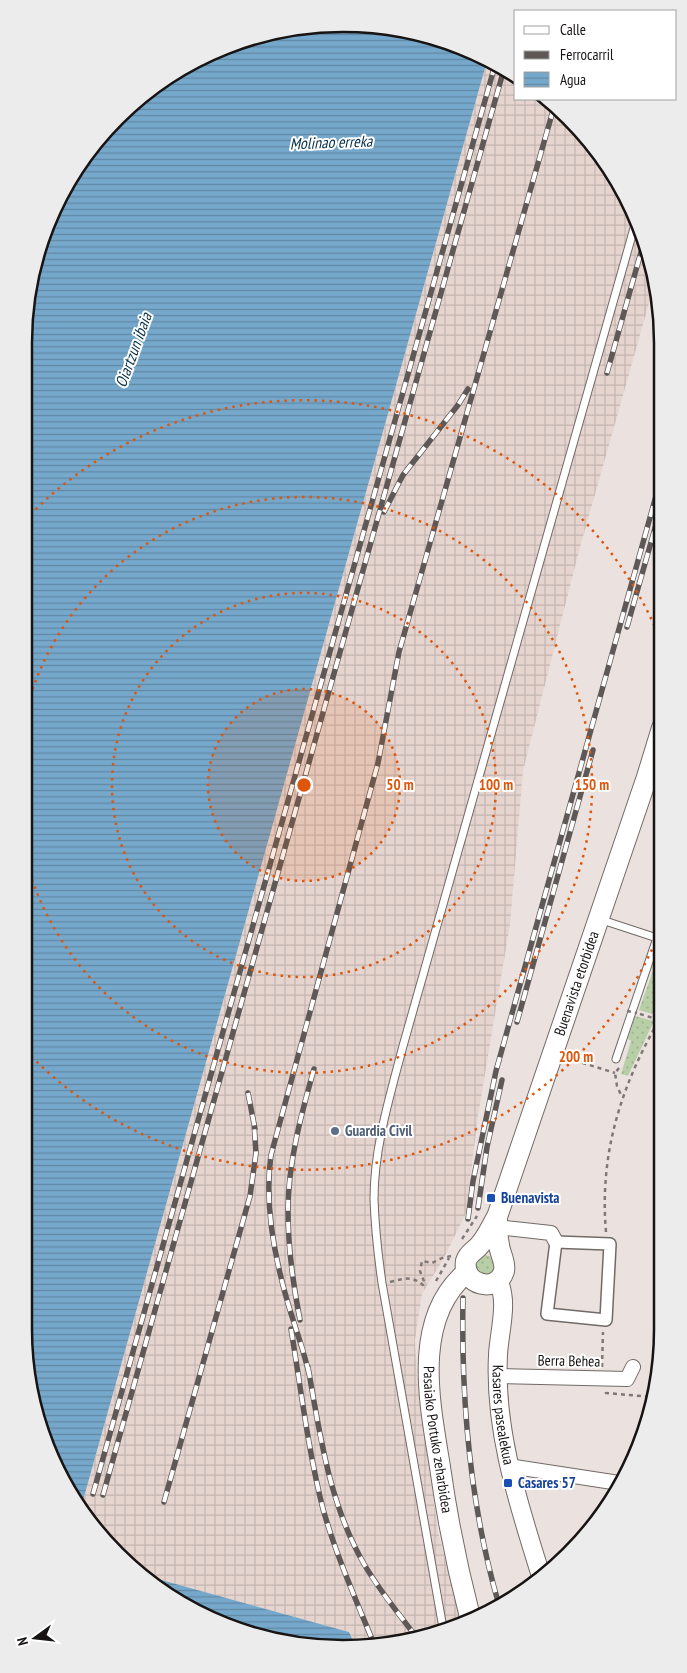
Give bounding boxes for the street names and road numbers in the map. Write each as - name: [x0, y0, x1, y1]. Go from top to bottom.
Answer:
- street label: Buenavista etorbidea: [550, 928, 603, 1038]
- street label: Berra Behea: [537, 1350, 601, 1371]
- street label: Kasares pasealekua: [489, 1365, 519, 1466]
- street label: Pasaiako Portuko zeharbidea: [420, 1366, 457, 1514]

